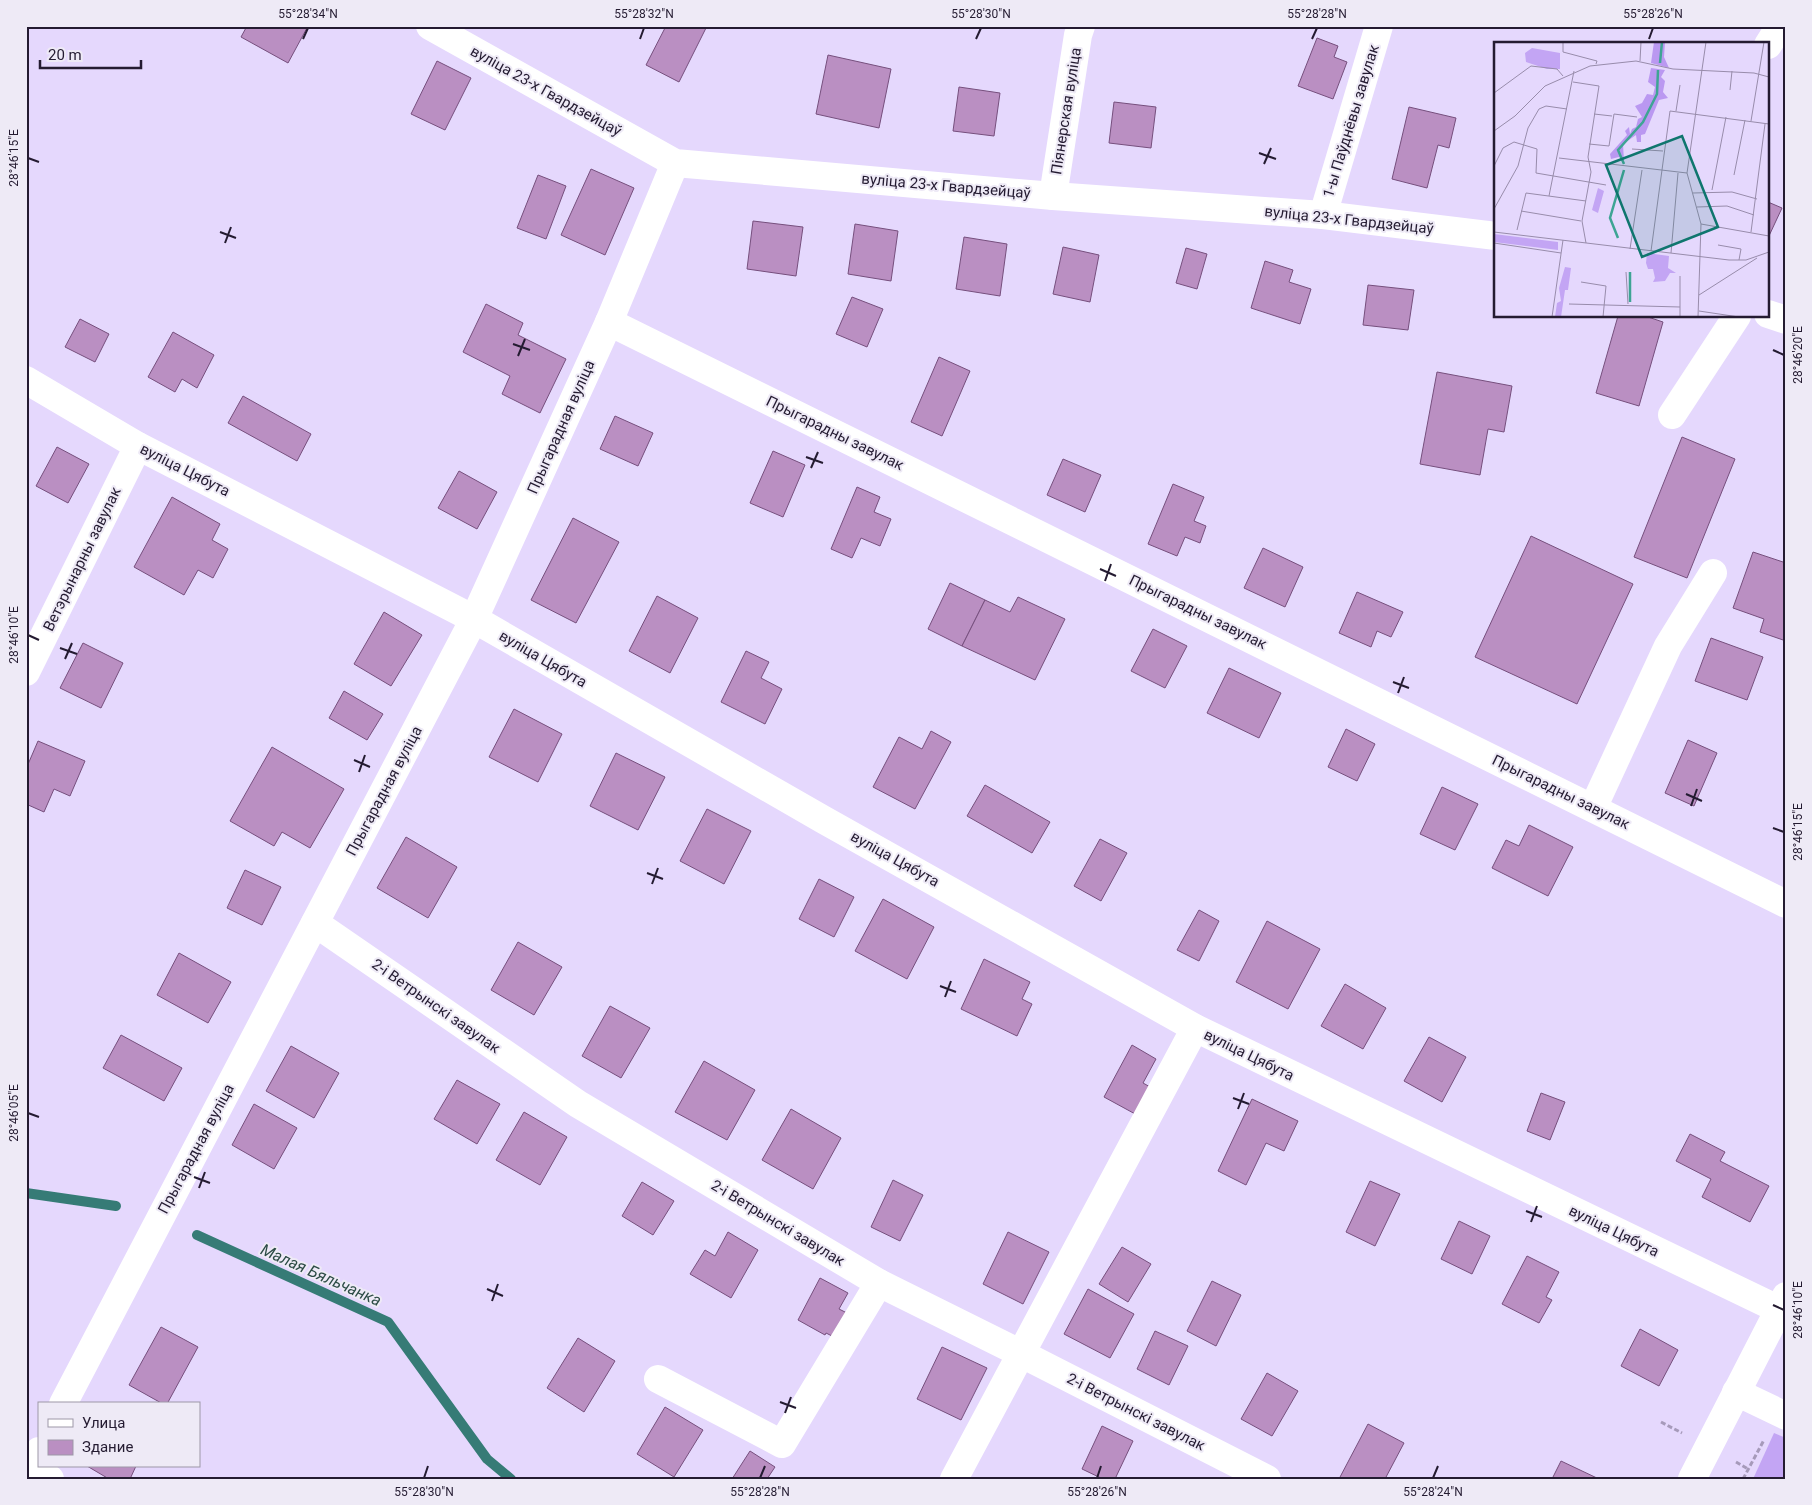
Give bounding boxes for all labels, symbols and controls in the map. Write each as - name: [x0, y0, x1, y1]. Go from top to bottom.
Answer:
- text: 55°28'34"N: [278, 7, 338, 21]
- text: 55°28'32"N: [614, 7, 674, 21]
- text: 55°28'30"N: [951, 7, 1011, 21]
- text: 55°28'28"N: [1287, 7, 1347, 21]
- text: 55°28'26"N: [1623, 7, 1683, 21]
- scale bar: [40, 38, 141, 70]
- street label: вуліца 23-х Гвардзейцаў: [467, 42, 625, 140]
- street label: 1-ы Паўднёвы завулак: [1319, 42, 1383, 200]
- inset map: [1494, 42, 1770, 318]
- text: 20 m: [48, 46, 82, 64]
- street label: Піянерская вуліца: [1047, 46, 1085, 176]
- text: 28°46'15"E: [7, 129, 21, 187]
- street label: вуліца 23-х Гвардзейцаў: [861, 170, 1031, 202]
- street label: вуліца 23-х Гвардзейцаў: [1264, 202, 1434, 238]
- text: 28°46'20"E: [1791, 326, 1805, 384]
- street label: Прыгарадная вуліца: [523, 357, 599, 497]
- street label: Прыгарадны завулак: [763, 392, 907, 474]
- street label: вуліца Цябута: [137, 440, 233, 500]
- street label: Ветэрынарны завулак: [39, 484, 125, 634]
- street label: Прыгарадны завулак: [1126, 571, 1270, 653]
- text: 28°46'10"E: [7, 606, 21, 664]
- street label: вуліца Цябута: [496, 627, 590, 691]
- street label: Прыгарадная вуліца: [342, 723, 426, 859]
- street label: Прыгарадны завулак: [1489, 751, 1633, 833]
- text: 28°46'15"E: [1791, 803, 1805, 861]
- street label: вуліца Цябута: [848, 827, 942, 891]
- street label: 2-і Ветрынскі завулак: [368, 955, 504, 1057]
- street label: вуліца Цябута: [1201, 1025, 1297, 1085]
- street label: Прыгарадная вуліца: [154, 1081, 238, 1217]
- text: 28°46'05"E: [7, 1084, 21, 1142]
- street label: 2-і Ветрынскі завулак: [708, 1176, 848, 1270]
- street label: вуліца Цябута: [1566, 1201, 1662, 1261]
- water label: Малая Бяльчанка: [258, 1240, 384, 1310]
- text: 28°46'10"E: [1791, 1281, 1805, 1339]
- street label: 2-і Ветрынскі завулак: [1064, 1369, 1208, 1455]
- legend: [38, 1402, 200, 1468]
- text: Улица: [82, 1414, 125, 1432]
- text: Здание: [82, 1438, 133, 1456]
- text: 55°28'30"N: [394, 1485, 454, 1499]
- text: 55°28'28"N: [730, 1485, 790, 1499]
- text: 55°28'26"N: [1067, 1485, 1127, 1499]
- text: 55°28'24"N: [1403, 1485, 1463, 1499]

